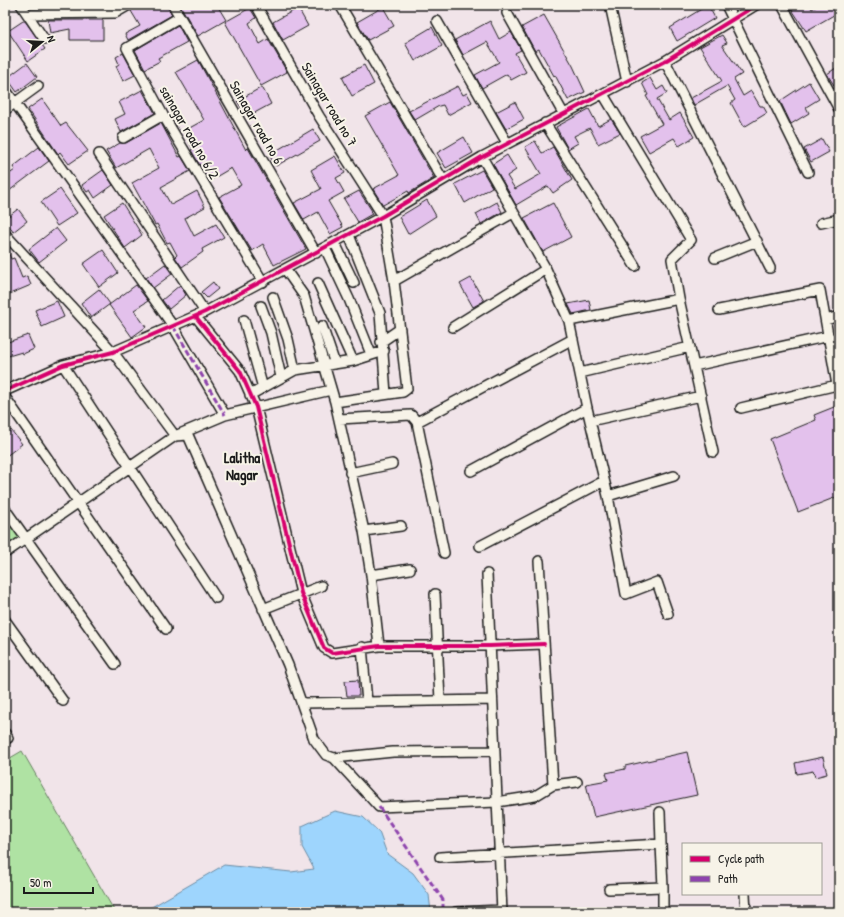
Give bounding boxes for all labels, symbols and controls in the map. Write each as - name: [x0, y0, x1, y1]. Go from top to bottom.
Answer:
- north arrow: [22, 22, 62, 62]
- text: N: [44, 34, 59, 44]
- street label: Sainagar road no 7: [297, 59, 363, 150]
- street label: Sainagar road no 6: [225, 77, 289, 168]
- street label: sainagar road no 6/2: [155, 82, 225, 183]
- district label: Lalitha Nagar: [224, 447, 260, 486]
- legend: [682, 843, 822, 895]
- text: Cycle path: [718, 850, 764, 867]
- scale bar: [24, 869, 93, 895]
- text: Path: [718, 870, 738, 887]
- text: 50 m: [30, 874, 51, 891]

